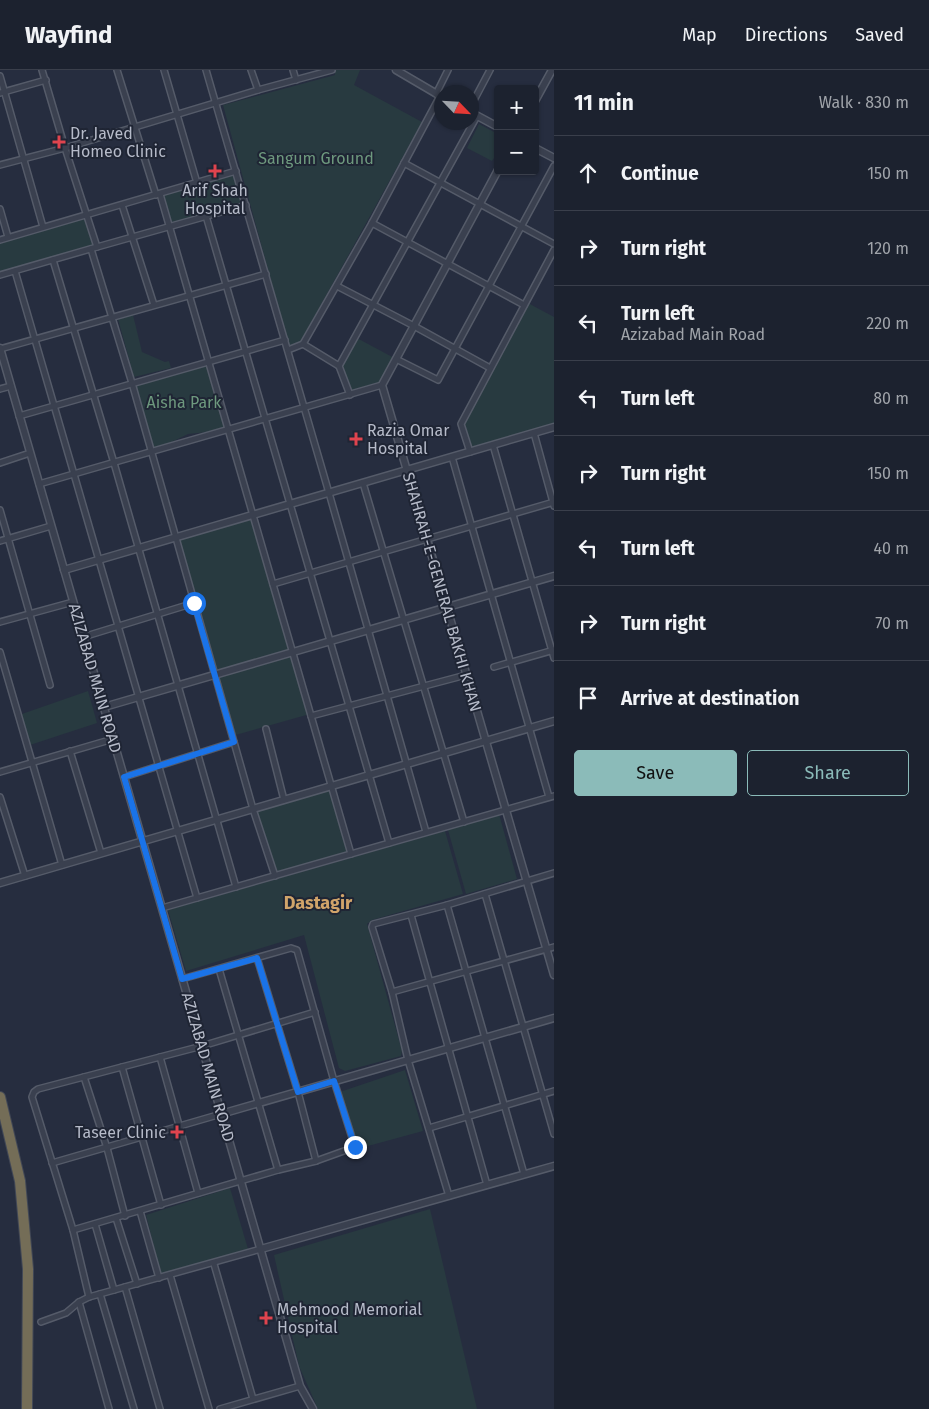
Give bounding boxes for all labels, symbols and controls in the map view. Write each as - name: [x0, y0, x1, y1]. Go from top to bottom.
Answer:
- text: Wayfind: [25, 21, 112, 49]
- text: Map: [682, 24, 717, 46]
- text: Directions: [745, 24, 827, 46]
- text: Saved: [855, 24, 904, 46]
- north arrow: [434, 85, 479, 130]
- map controls: [494, 85, 539, 175]
- button: +: [494, 85, 539, 130]
- text: 11 min: [574, 90, 634, 116]
- text: Walk · 830 m: [819, 93, 909, 112]
- place label: Dr. Javed Homeo Clinic: [70, 124, 166, 161]
- button: −: [494, 130, 539, 175]
- marker: Dr. Javed Homeo Clinic: [52, 135, 66, 149]
- park label: Sangum Ground: [258, 149, 374, 168]
- icon: ahead: [574, 159, 602, 187]
- text: Continue: [621, 162, 699, 185]
- marker: Arif Shah Hospital: [208, 164, 222, 178]
- text: 150 m: [867, 164, 909, 183]
- place label: Arif Shah Hospital: [182, 181, 248, 218]
- icon: right: [574, 234, 602, 262]
- text: Turn right: [621, 237, 706, 260]
- text: 120 m: [867, 239, 909, 258]
- text: Turn left: [621, 302, 695, 325]
- icon: left: [574, 309, 602, 337]
- text: 220 m: [866, 314, 909, 333]
- text: Azizabad Main Road: [621, 325, 765, 344]
- icon: left: [574, 384, 602, 412]
- text: Turn left: [621, 387, 695, 410]
- text: 80 m: [873, 389, 909, 408]
- park label: Aisha Park: [147, 393, 222, 412]
- place label: Razia Omar Hospital: [367, 421, 450, 458]
- marker: Razia Omar Hospital: [349, 432, 363, 446]
- icon: right: [574, 459, 602, 487]
- text: Turn right: [621, 462, 706, 485]
- text: 150 m: [867, 464, 909, 483]
- street label: SHAHRAH-E-GENERAL BAKHI KHAN: [399, 470, 485, 714]
- icon: left: [574, 534, 602, 562]
- text: Turn left: [621, 537, 695, 560]
- text: 40 m: [874, 539, 909, 558]
- route start: [183, 592, 206, 615]
- street label: AZIZABAD MAIN ROAD: [65, 601, 125, 755]
- icon: right: [574, 609, 602, 637]
- text: Turn right: [621, 612, 706, 635]
- text: 70 m: [875, 614, 909, 633]
- icon: arrive: [574, 684, 602, 712]
- text: Arrive at destination: [621, 687, 800, 710]
- button: Save: [574, 750, 737, 796]
- button: Share: [747, 750, 909, 796]
- district label: Dastagir: [284, 892, 353, 914]
- street label: AZIZABAD MAIN ROAD: [178, 990, 238, 1144]
- place label: Taseer Clinic: [75, 1123, 166, 1142]
- marker: Taseer Clinic: [170, 1125, 184, 1139]
- route end: [344, 1136, 367, 1159]
- place label: Mehmood Memorial Hospital: [277, 1300, 422, 1337]
- marker: Mehmood Memorial Hospital: [259, 1311, 273, 1325]

